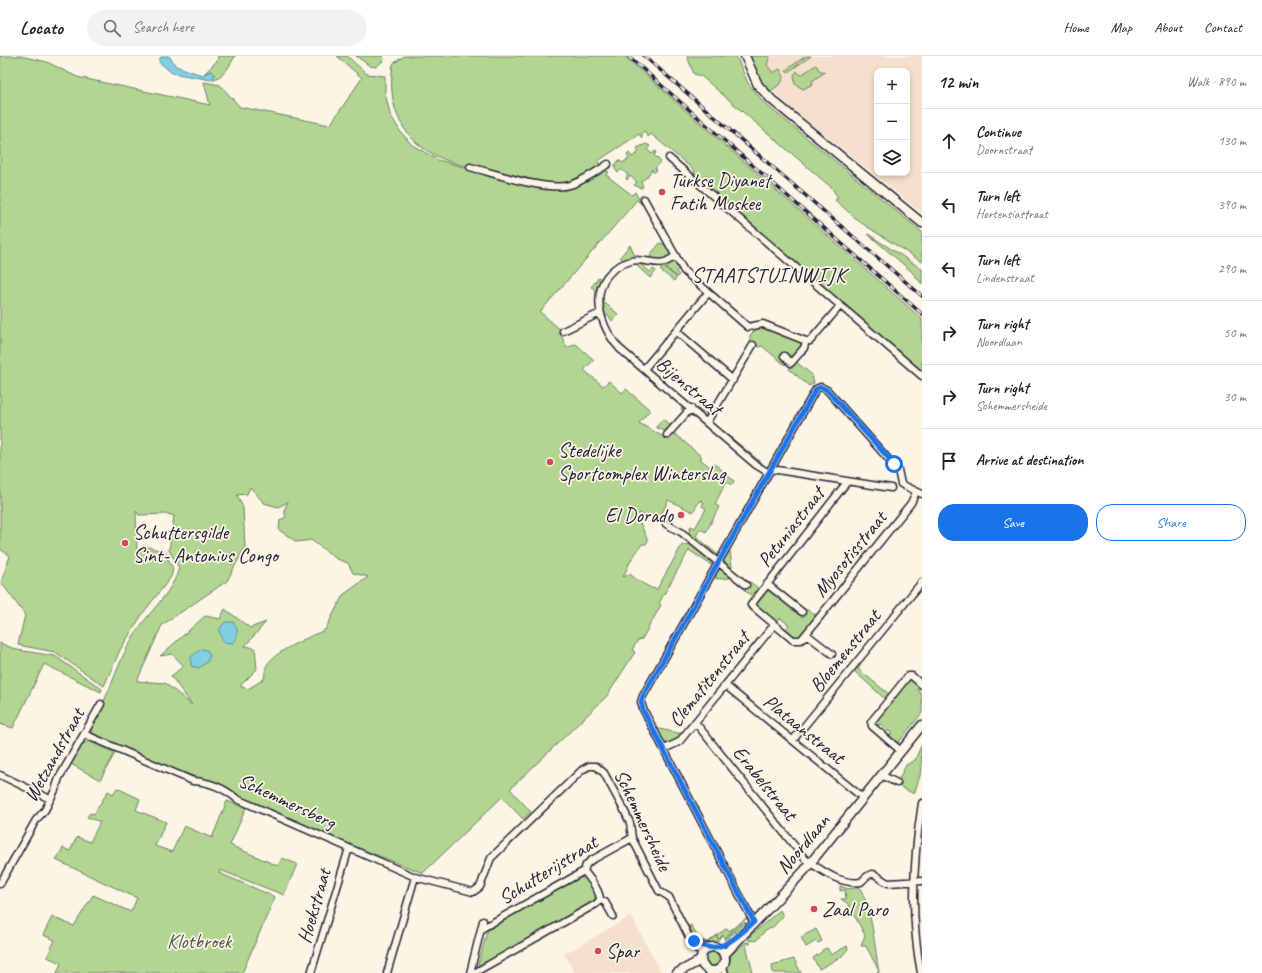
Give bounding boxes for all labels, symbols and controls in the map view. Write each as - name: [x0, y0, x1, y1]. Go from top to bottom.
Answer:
- search box: [87, 10, 367, 46]
- text: Locato: [20, 16, 63, 40]
- icon: search: [101, 17, 123, 39]
- text: Search here: [133, 18, 194, 37]
- text: Home: [1063, 19, 1089, 36]
- text: Map: [1111, 19, 1132, 36]
- text: About: [1154, 19, 1182, 36]
- text: Contact: [1204, 19, 1242, 36]
- map controls: [874, 68, 910, 176]
- button: +: [874, 68, 910, 104]
- text: 12 min: [938, 72, 978, 93]
- text: Walk · 890 m: [1187, 74, 1246, 90]
- button: −: [874, 104, 910, 140]
- text: Continue: [976, 123, 1021, 142]
- icon: ahead: [938, 130, 960, 152]
- text: 130 m: [1218, 133, 1246, 149]
- button: layers: [874, 140, 910, 176]
- text: Doornstraat: [976, 142, 1032, 158]
- place label: Turkse Diyanet Fatih Moskee: [670, 168, 774, 216]
- marker: Turkse Diyanet Fatih Moskee: [657, 187, 667, 197]
- text: Turn left: [976, 187, 1019, 206]
- icon: left: [938, 194, 960, 216]
- text: 390 m: [1218, 197, 1246, 213]
- text: Hortensiastraat: [976, 206, 1048, 222]
- text: Turn left: [976, 251, 1019, 270]
- icon: left: [938, 258, 960, 280]
- text: 290 m: [1218, 261, 1246, 277]
- district label: STAATSTUINWIJK: [691, 262, 850, 288]
- text: Lindenstraat: [976, 270, 1034, 286]
- text: Turn right: [976, 315, 1029, 334]
- icon: right: [938, 322, 960, 344]
- text: 50 m: [1224, 325, 1246, 341]
- text: Noordlaan: [976, 334, 1022, 350]
- street label: Bijenstraat: [651, 351, 730, 423]
- text: Turn right: [976, 379, 1029, 398]
- icon: right: [938, 386, 960, 408]
- text: 30 m: [1224, 389, 1246, 405]
- text: Schemmersheide: [976, 398, 1047, 414]
- place label: Stedelijke Sportcomplex Winterslag: [558, 438, 727, 486]
- icon: arrive: [938, 450, 960, 472]
- text: Arrive at destination: [976, 451, 1083, 470]
- route start: [885, 455, 903, 473]
- marker: Stedelijke Sportcomplex Winterslag: [545, 457, 555, 467]
- street label: Petuniastraat: [752, 479, 832, 572]
- place label: El Dorado: [605, 503, 674, 528]
- street label: Myosotisstraat: [808, 504, 894, 602]
- button: Save: [938, 504, 1088, 541]
- button: Share: [1096, 504, 1246, 541]
- marker: El Dorado: [676, 510, 686, 520]
- place label: Schuttersgilde Sint- Antonius Congo: [133, 520, 280, 568]
- marker: Schuttersgilde Sint- Antonius Congo: [120, 538, 130, 548]
- street label: Bloemenstraat: [804, 603, 887, 697]
- street label: Clematitenstraat: [663, 624, 757, 732]
- street label: Plataanstraat: [758, 689, 852, 771]
- street label: Wetzandstraat: [18, 702, 91, 806]
- street label: Erabelstraat: [727, 740, 804, 827]
- street label: Schemmersheide: [609, 765, 678, 876]
- street label: Schemmersberg: [234, 768, 341, 835]
- street label: Noordlaan: [771, 808, 836, 879]
- street label: Schutterijstraat: [494, 829, 604, 910]
- street label: Hoekstraat: [291, 864, 337, 946]
- place label: Zaal Paro: [822, 897, 889, 922]
- marker: Zaal Paro: [809, 904, 819, 914]
- park label: Klotbroek: [167, 929, 233, 954]
- route end: [685, 932, 703, 950]
- place label: Spar: [606, 939, 641, 964]
- marker: Spar: [593, 946, 603, 956]

